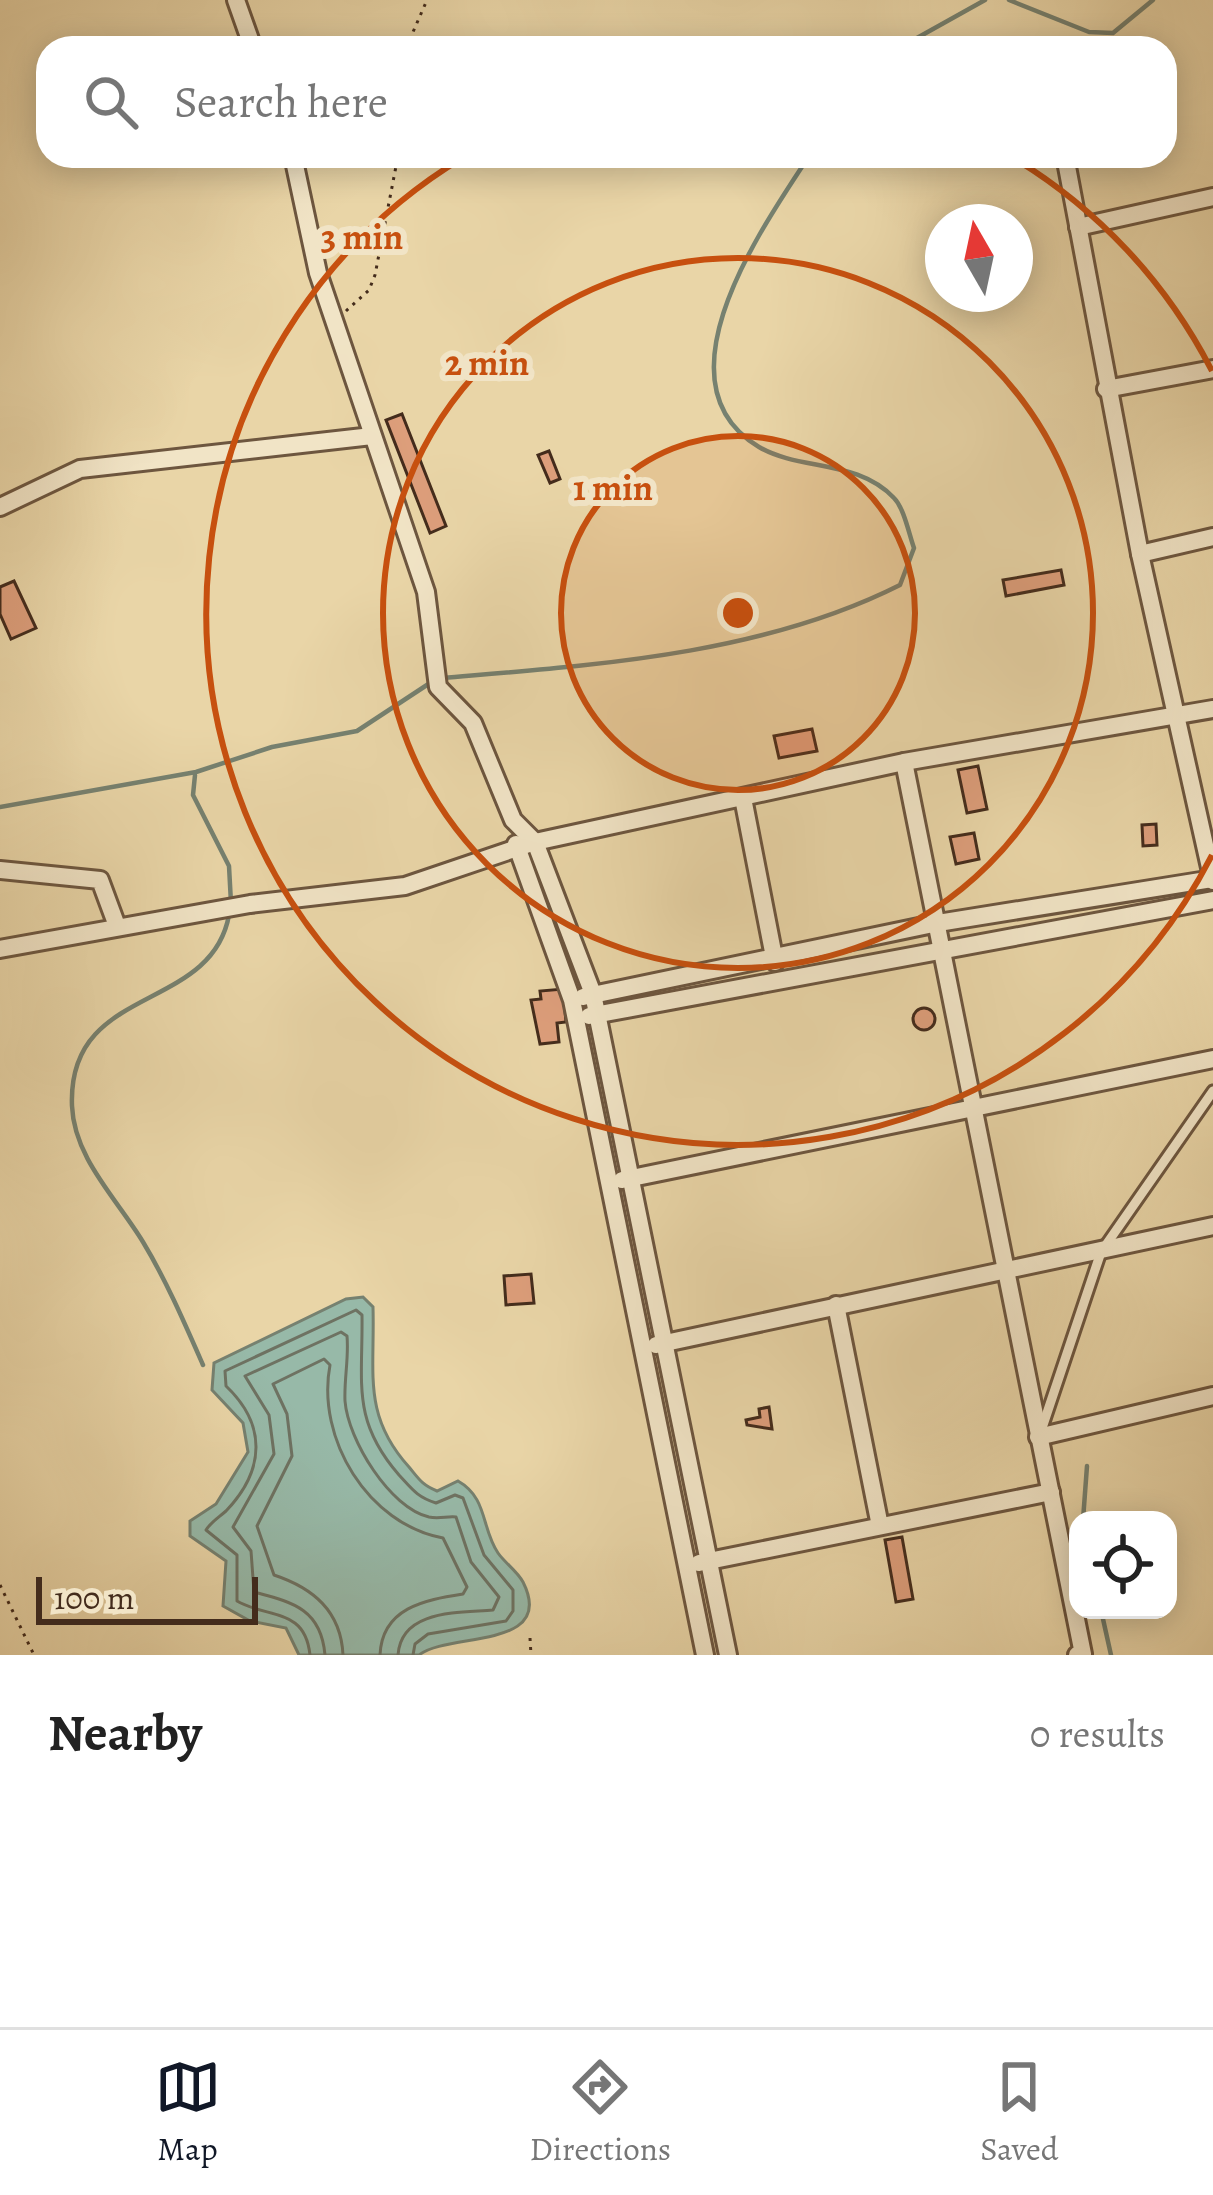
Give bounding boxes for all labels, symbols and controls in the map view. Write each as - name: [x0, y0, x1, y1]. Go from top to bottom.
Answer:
- search box: [36, 36, 1177, 168]
- icon: search: [78, 69, 144, 135]
- text: Search here: [174, 71, 388, 133]
- north arrow: [925, 204, 1033, 312]
- text: 3 min: [321, 212, 403, 261]
- text: 2 min: [445, 338, 529, 387]
- text: 1 min: [573, 463, 653, 512]
- centre of rings: [717, 592, 759, 634]
- map controls: [1069, 1511, 1177, 1619]
- button: locate: [1069, 1511, 1177, 1619]
- scale bar: [36, 1571, 258, 1624]
- text: 100 m: [54, 1575, 134, 1620]
- text: Nearby: [48, 1698, 202, 1768]
- text: 0 results: [1030, 1707, 1165, 1760]
- tab: Map: [155, 2054, 221, 2171]
- tab: Directions: [530, 2054, 671, 2171]
- tab: Saved: [980, 2054, 1058, 2171]

